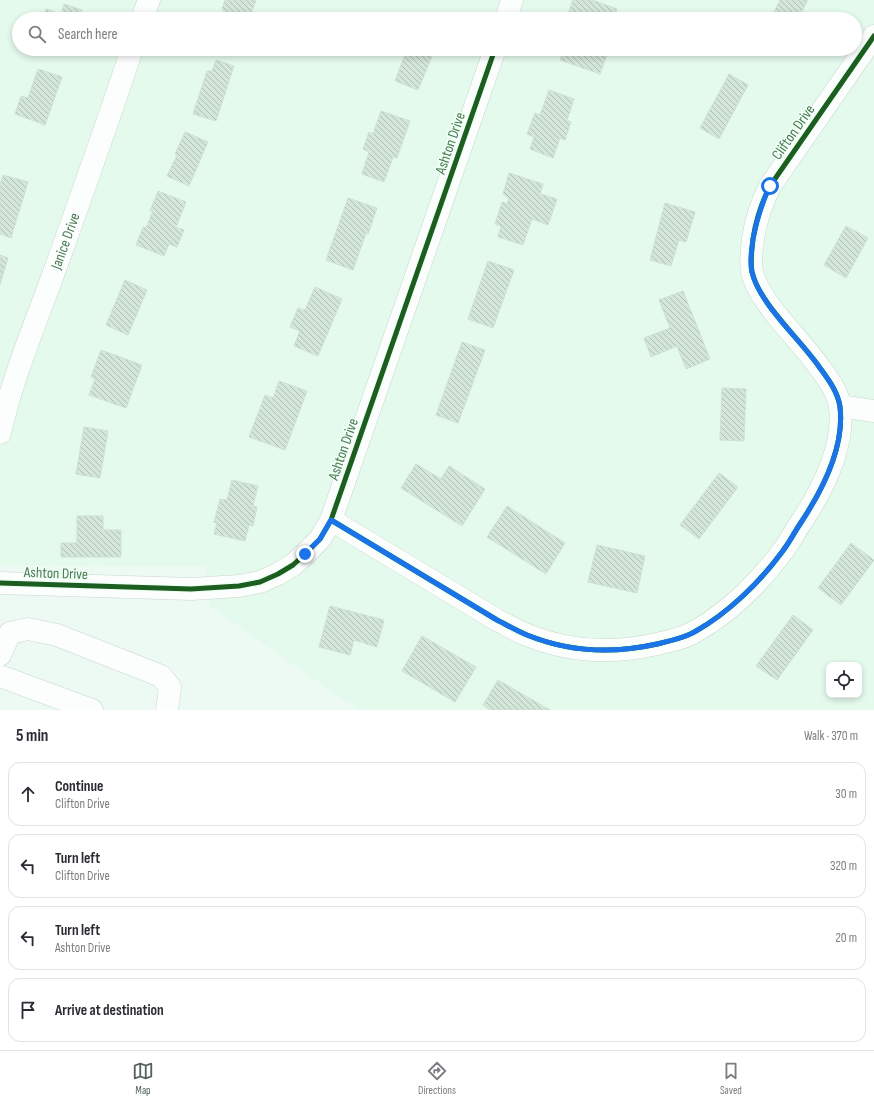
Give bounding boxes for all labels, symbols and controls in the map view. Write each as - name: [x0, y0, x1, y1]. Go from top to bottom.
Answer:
- search box: [12, 12, 862, 56]
- icon: search: [26, 23, 48, 45]
- text: Search here: [58, 25, 118, 44]
- street label: Clifton Drive: [768, 101, 819, 164]
- street label: Ashton Drive: [431, 110, 470, 177]
- route start: [761, 177, 779, 195]
- street label: Janice Drive: [47, 210, 85, 273]
- street label: Ashton Drive: [324, 416, 363, 483]
- route end: [296, 545, 314, 563]
- street label: Ashton Drive: [23, 563, 88, 584]
- map controls: [826, 662, 862, 698]
- button: locate: [826, 662, 862, 698]
- text: 5 min: [16, 726, 48, 746]
- text: Walk · 370 m: [804, 728, 858, 744]
- text: Continue: [55, 777, 104, 796]
- icon: ahead: [17, 783, 39, 805]
- text: 30 m: [835, 786, 857, 802]
- text: Clifton Drive: [55, 796, 110, 812]
- text: Turn left: [55, 849, 100, 868]
- icon: left: [17, 855, 39, 877]
- text: 320 m: [830, 858, 857, 874]
- text: Clifton Drive: [55, 868, 110, 884]
- text: Turn left: [55, 921, 100, 940]
- icon: left: [17, 927, 39, 949]
- text: 20 m: [835, 930, 857, 946]
- text: Ashton Drive: [55, 940, 111, 956]
- icon: arrive: [17, 999, 39, 1021]
- text: Arrive at destination: [55, 1001, 164, 1020]
- tab: Map: [132, 1060, 154, 1097]
- tab: Directions: [418, 1060, 456, 1097]
- tab: Saved: [720, 1060, 742, 1097]

